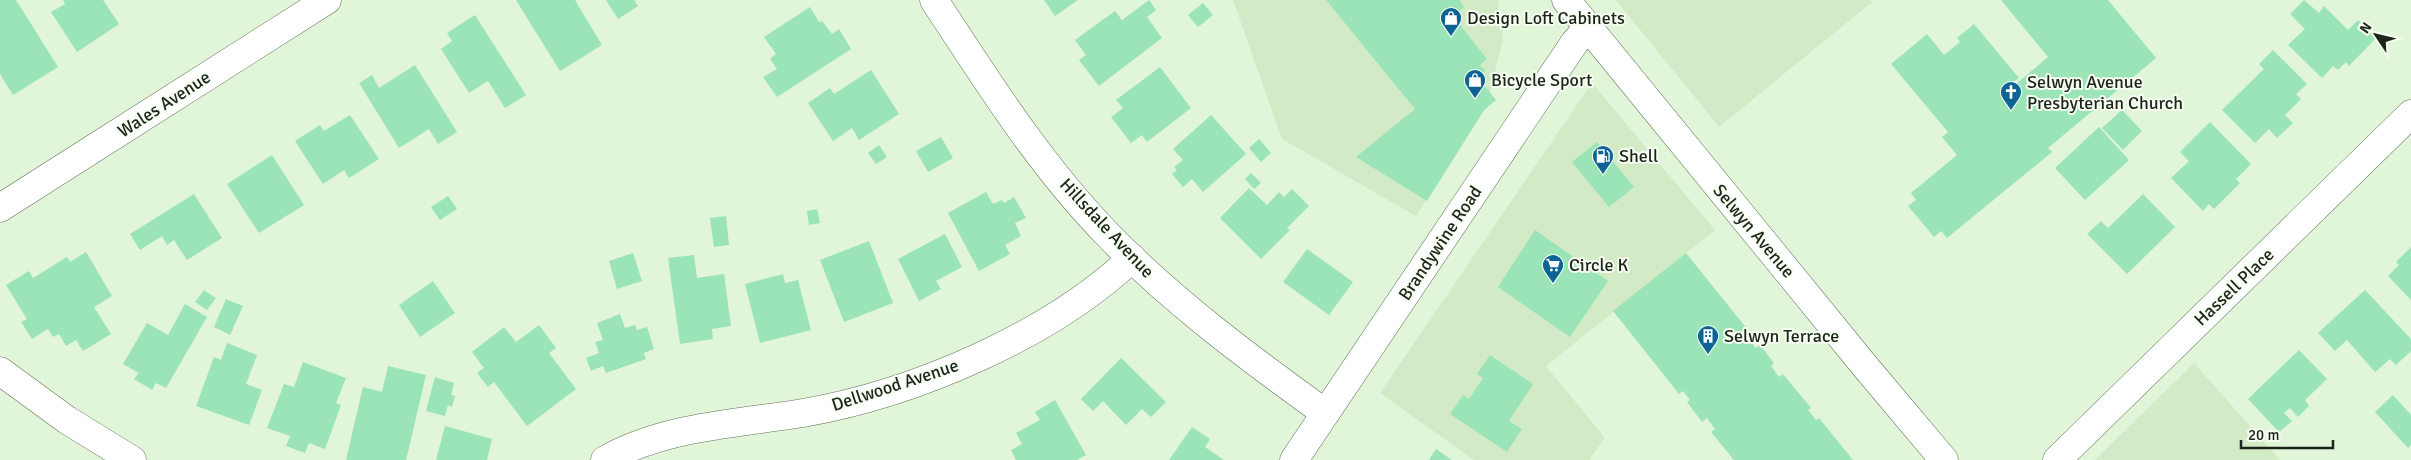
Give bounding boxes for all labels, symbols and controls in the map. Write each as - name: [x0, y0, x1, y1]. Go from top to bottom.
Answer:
- shop icon: Design Loft Cabinets: [1439, 6, 1463, 37]
- place label: Design Loft Cabinets: [1467, 7, 1625, 29]
- north arrow: [2351, 10, 2401, 60]
- text: N: [2356, 19, 2376, 37]
- street label: Wales Avenue: [114, 66, 214, 142]
- shop icon: Bicycle Sport: [1463, 68, 1487, 99]
- place label: Bicycle Sport: [1491, 69, 1592, 91]
- place label: Selwyn Avenue Presbyterian Church: [2027, 71, 2183, 114]
- church icon: Selwyn Avenue Presbyterian Church: [1999, 80, 2023, 111]
- fuel station icon: Shell: [1591, 144, 1615, 175]
- place label: Shell: [1619, 145, 1658, 167]
- street label: Hillsdale Avenue: [1055, 174, 1159, 282]
- street label: Selwyn Avenue: [1708, 180, 1800, 282]
- street label: Brandywine Road: [1394, 182, 1486, 304]
- street label: Hassell Place: [2190, 244, 2278, 330]
- supermarket icon: Circle K: [1541, 253, 1565, 284]
- place label: Circle K: [1569, 254, 1629, 276]
- building icon: Selwyn Terrace: [1696, 324, 1720, 355]
- place label: Selwyn Terrace: [1724, 325, 1839, 347]
- street label: Dellwood Avenue: [829, 354, 961, 416]
- scale bar: [2241, 418, 2334, 450]
- text: 20 m: [2248, 426, 2279, 444]

